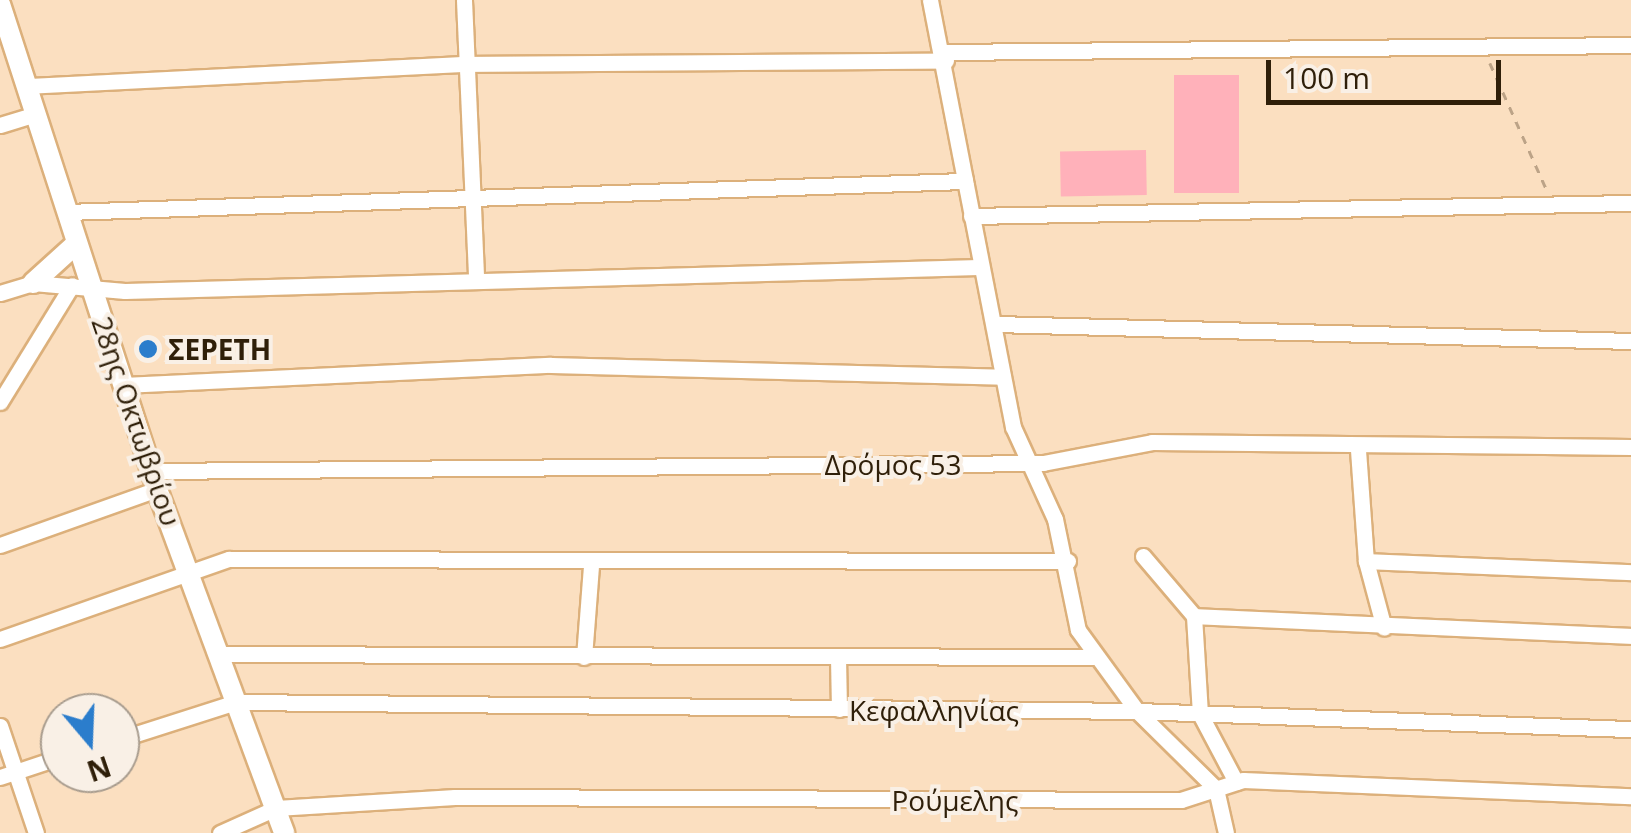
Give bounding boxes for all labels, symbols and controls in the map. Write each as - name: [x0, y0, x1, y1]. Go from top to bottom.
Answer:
- scale bar: [1271, 40, 1506, 102]
- text: 100 m: [1283, 57, 1370, 98]
- street label: 28ης Οκτωβρίου: [85, 312, 189, 530]
- place label: ΣΕΡΕΤΗ: [168, 332, 271, 366]
- marker: ΣΕΡΕΤΗ: [137, 338, 159, 360]
- street label: Δρόμος 53: [825, 447, 961, 481]
- north arrow: [40, 693, 140, 793]
- street label: Κεφαλληνίας: [849, 693, 1019, 727]
- text: N: [82, 748, 116, 791]
- street label: Ρούμελης: [891, 783, 1019, 817]

